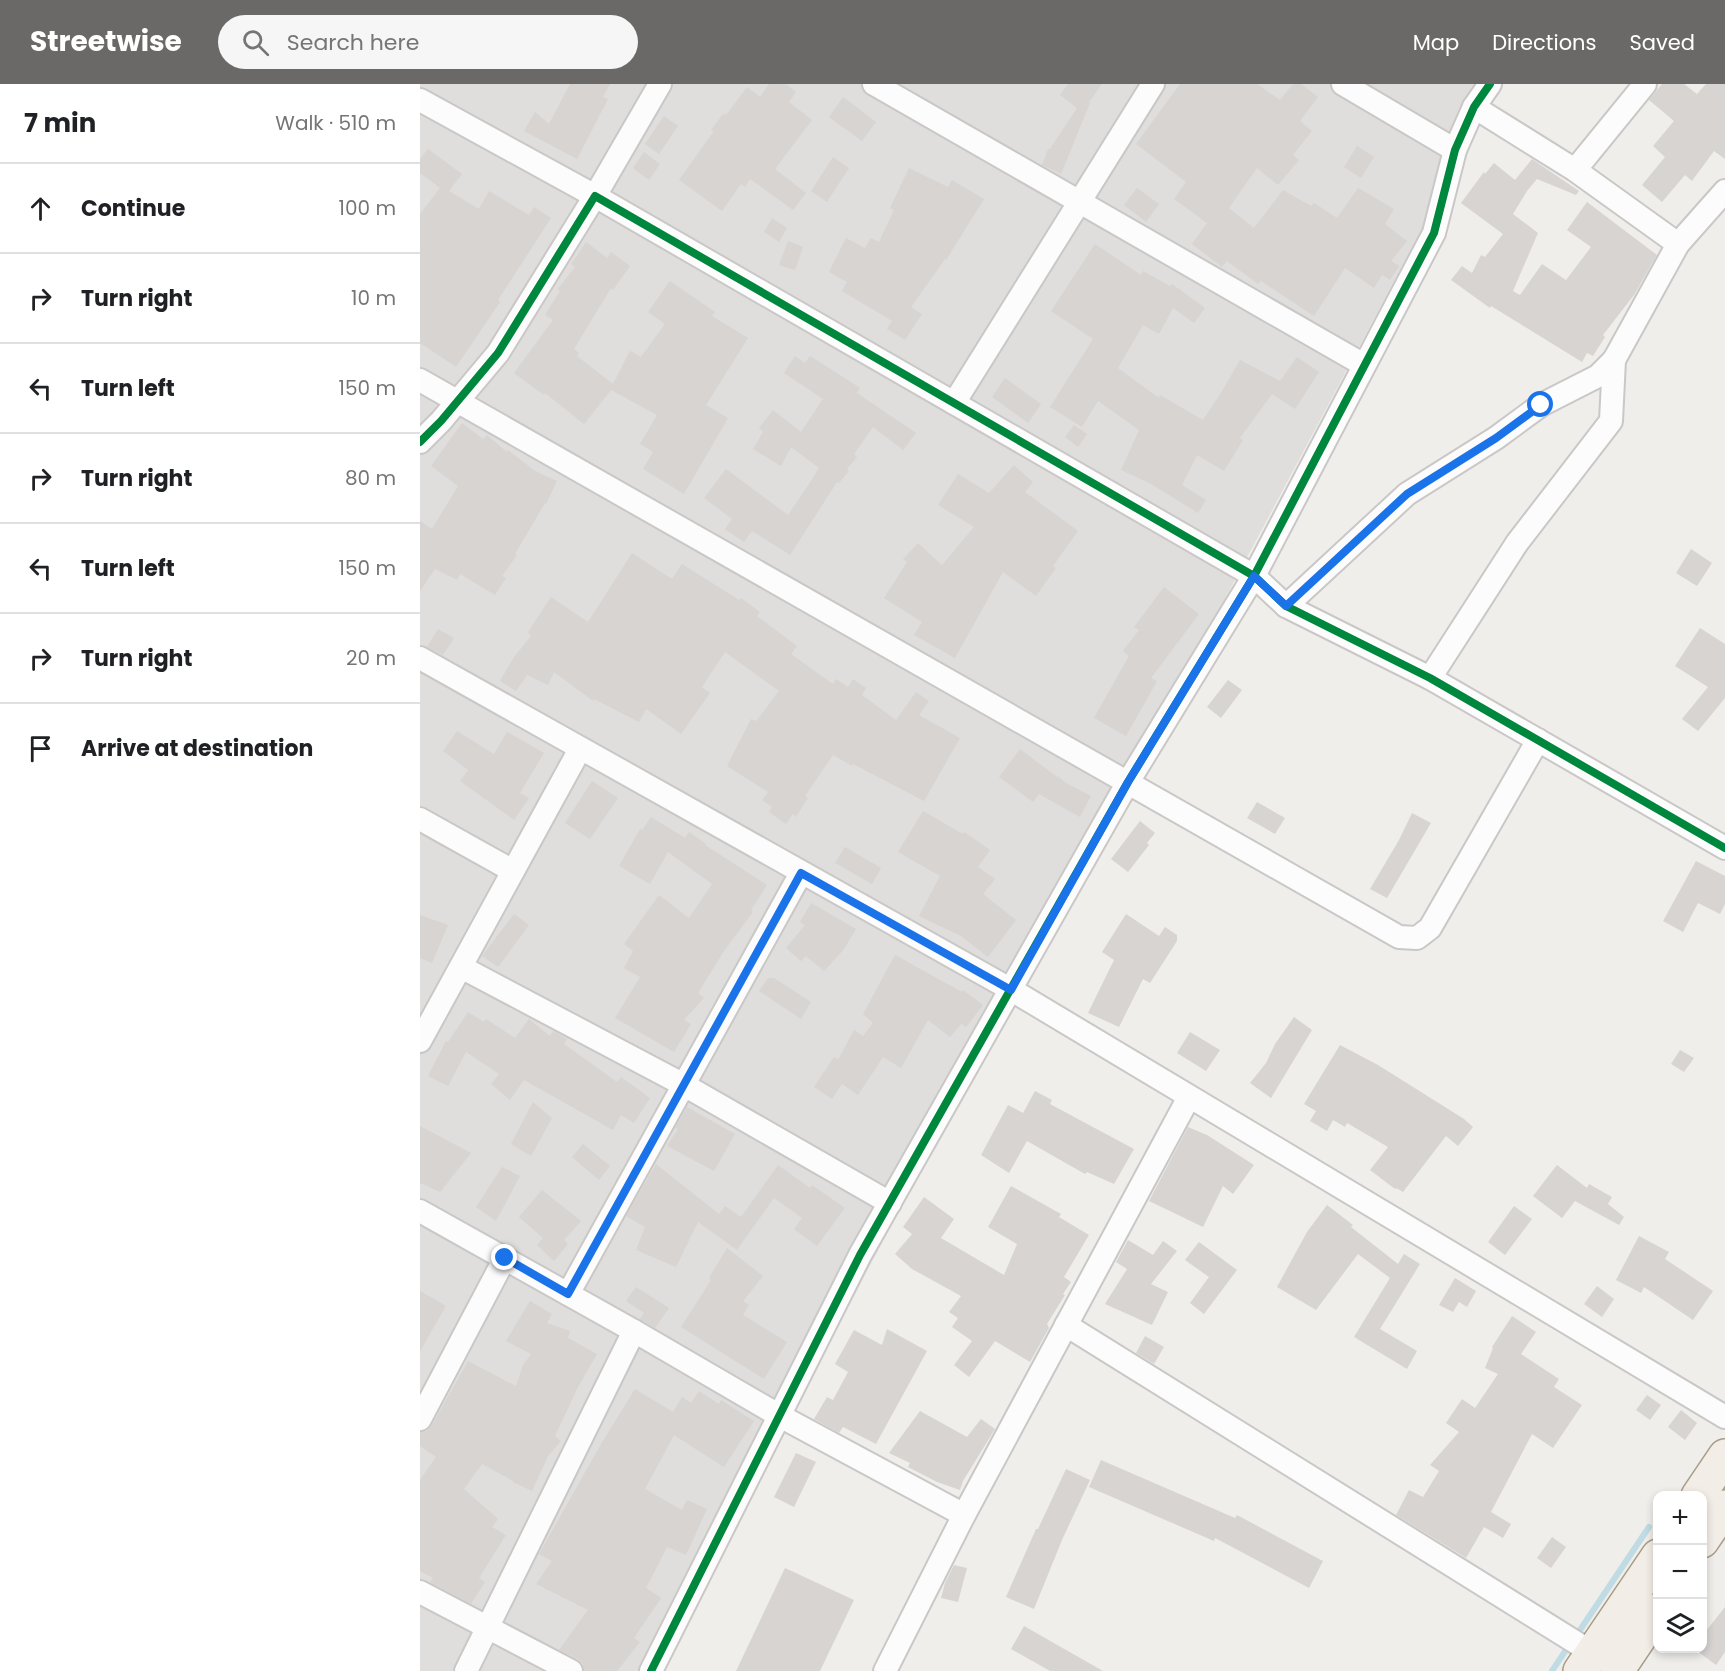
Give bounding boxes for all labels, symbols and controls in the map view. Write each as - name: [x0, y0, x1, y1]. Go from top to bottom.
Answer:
- search box: [218, 15, 638, 69]
- text: Streetwise: [30, 22, 182, 61]
- icon: search: [239, 26, 272, 59]
- text: Search here: [287, 27, 419, 58]
- text: Map: [1413, 28, 1459, 57]
- text: Directions: [1492, 28, 1596, 57]
- text: Saved: [1629, 28, 1695, 57]
- text: 7 min: [24, 105, 96, 141]
- text: Walk · 510 m: [275, 109, 396, 137]
- icon: ahead: [24, 192, 57, 225]
- text: Continue: [81, 193, 185, 224]
- text: 100 m: [339, 194, 396, 222]
- icon: right: [24, 282, 57, 315]
- text: Turn right: [81, 283, 192, 314]
- text: 10 m: [351, 284, 396, 312]
- icon: left: [24, 372, 57, 405]
- text: Turn left: [81, 373, 175, 404]
- text: 150 m: [339, 374, 396, 402]
- route start: [1527, 391, 1553, 417]
- icon: right: [24, 462, 57, 495]
- text: Turn right: [81, 463, 192, 494]
- text: 80 m: [345, 464, 396, 492]
- icon: left: [24, 552, 57, 585]
- text: Turn left: [81, 553, 175, 584]
- text: 150 m: [339, 554, 396, 582]
- icon: right: [24, 642, 57, 675]
- text: Turn right: [81, 643, 192, 674]
- text: 20 m: [346, 644, 396, 672]
- icon: arrive: [24, 732, 57, 765]
- text: Arrive at destination: [81, 733, 313, 764]
- route end: [491, 1244, 517, 1270]
- map controls: [1653, 1491, 1707, 1653]
- button: +: [1653, 1491, 1707, 1545]
- button: −: [1653, 1545, 1707, 1599]
- button: layers: [1653, 1599, 1707, 1653]

